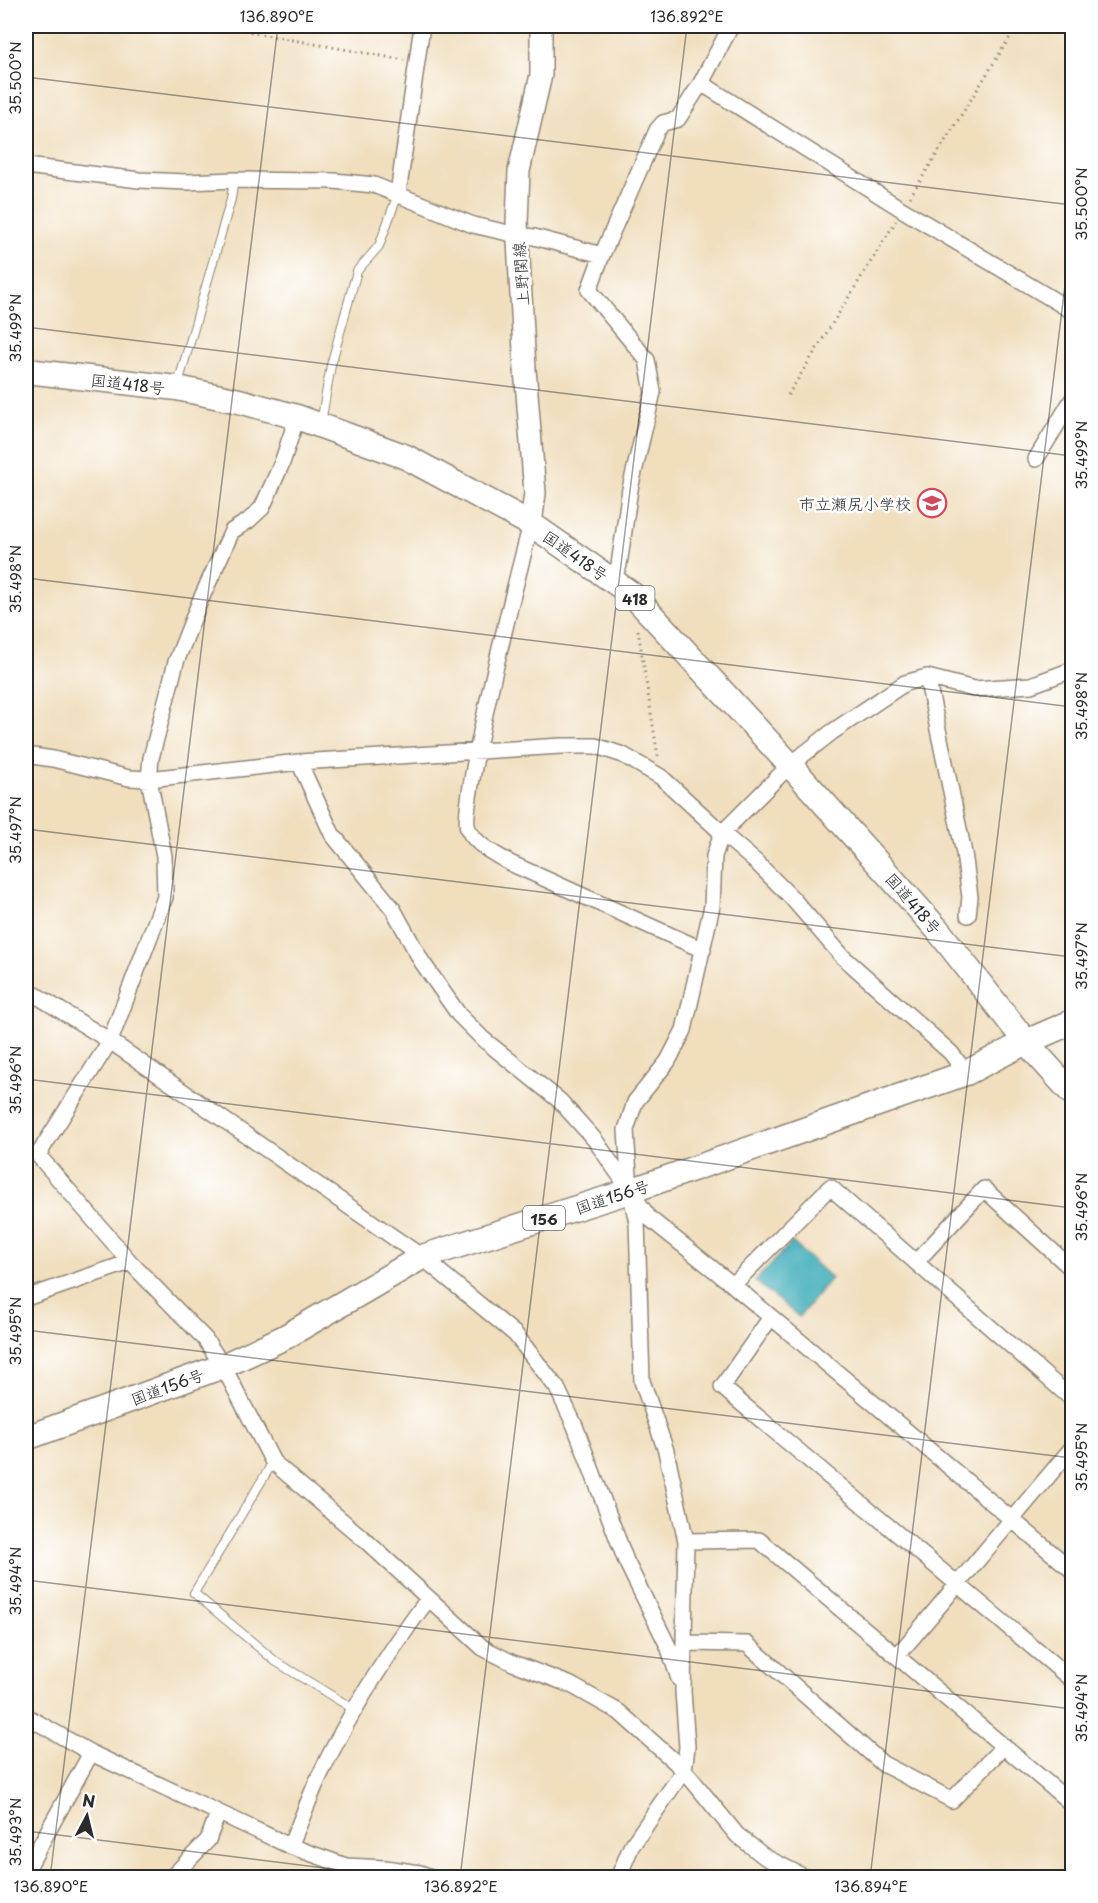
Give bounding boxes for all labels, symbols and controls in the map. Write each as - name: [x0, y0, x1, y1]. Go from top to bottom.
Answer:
- text: 136.890°E: [240, 4, 314, 27]
- text: 136.892°E: [650, 4, 724, 27]
- text: 35.500°N: [3, 41, 26, 115]
- text: 35.500°N: [1069, 167, 1092, 241]
- street label: 上野関線: [506, 241, 534, 307]
- text: 35.499°N: [3, 293, 26, 363]
- street label: 国道418号: [89, 367, 167, 399]
- text: 35.499°N: [1069, 420, 1092, 490]
- school or university icon: 市立瀬尻小学校: [916, 487, 948, 519]
- place label: 市立瀬尻小学校: [799, 491, 911, 515]
- street label: 国道418号: [538, 524, 614, 586]
- text: 35.498°N: [3, 545, 26, 613]
- road number: 418: [616, 586, 654, 610]
- text: 35.498°N: [1069, 672, 1092, 740]
- text: 35.497°N: [3, 796, 26, 864]
- street label: 国道418号: [880, 867, 948, 939]
- text: 35.497°N: [1069, 922, 1092, 990]
- text: 35.496°N: [3, 1045, 26, 1115]
- text: 35.496°N: [1069, 1172, 1092, 1242]
- street label: 国道156号: [572, 1173, 652, 1219]
- road number: 156: [523, 1206, 565, 1230]
- text: 35.495°N: [3, 1297, 26, 1365]
- street label: 国道156号: [127, 1362, 207, 1410]
- text: 35.495°N: [1069, 1423, 1092, 1491]
- text: 35.494°N: [3, 1546, 26, 1616]
- text: 35.494°N: [1069, 1673, 1092, 1743]
- north arrow: [57, 1786, 117, 1846]
- text: N: [81, 1787, 97, 1813]
- text: 35.493°N: [3, 1798, 26, 1867]
- text: 136.890°E: [14, 1874, 88, 1897]
- text: 136.892°E: [424, 1874, 498, 1897]
- text: 136.894°E: [834, 1874, 908, 1897]

